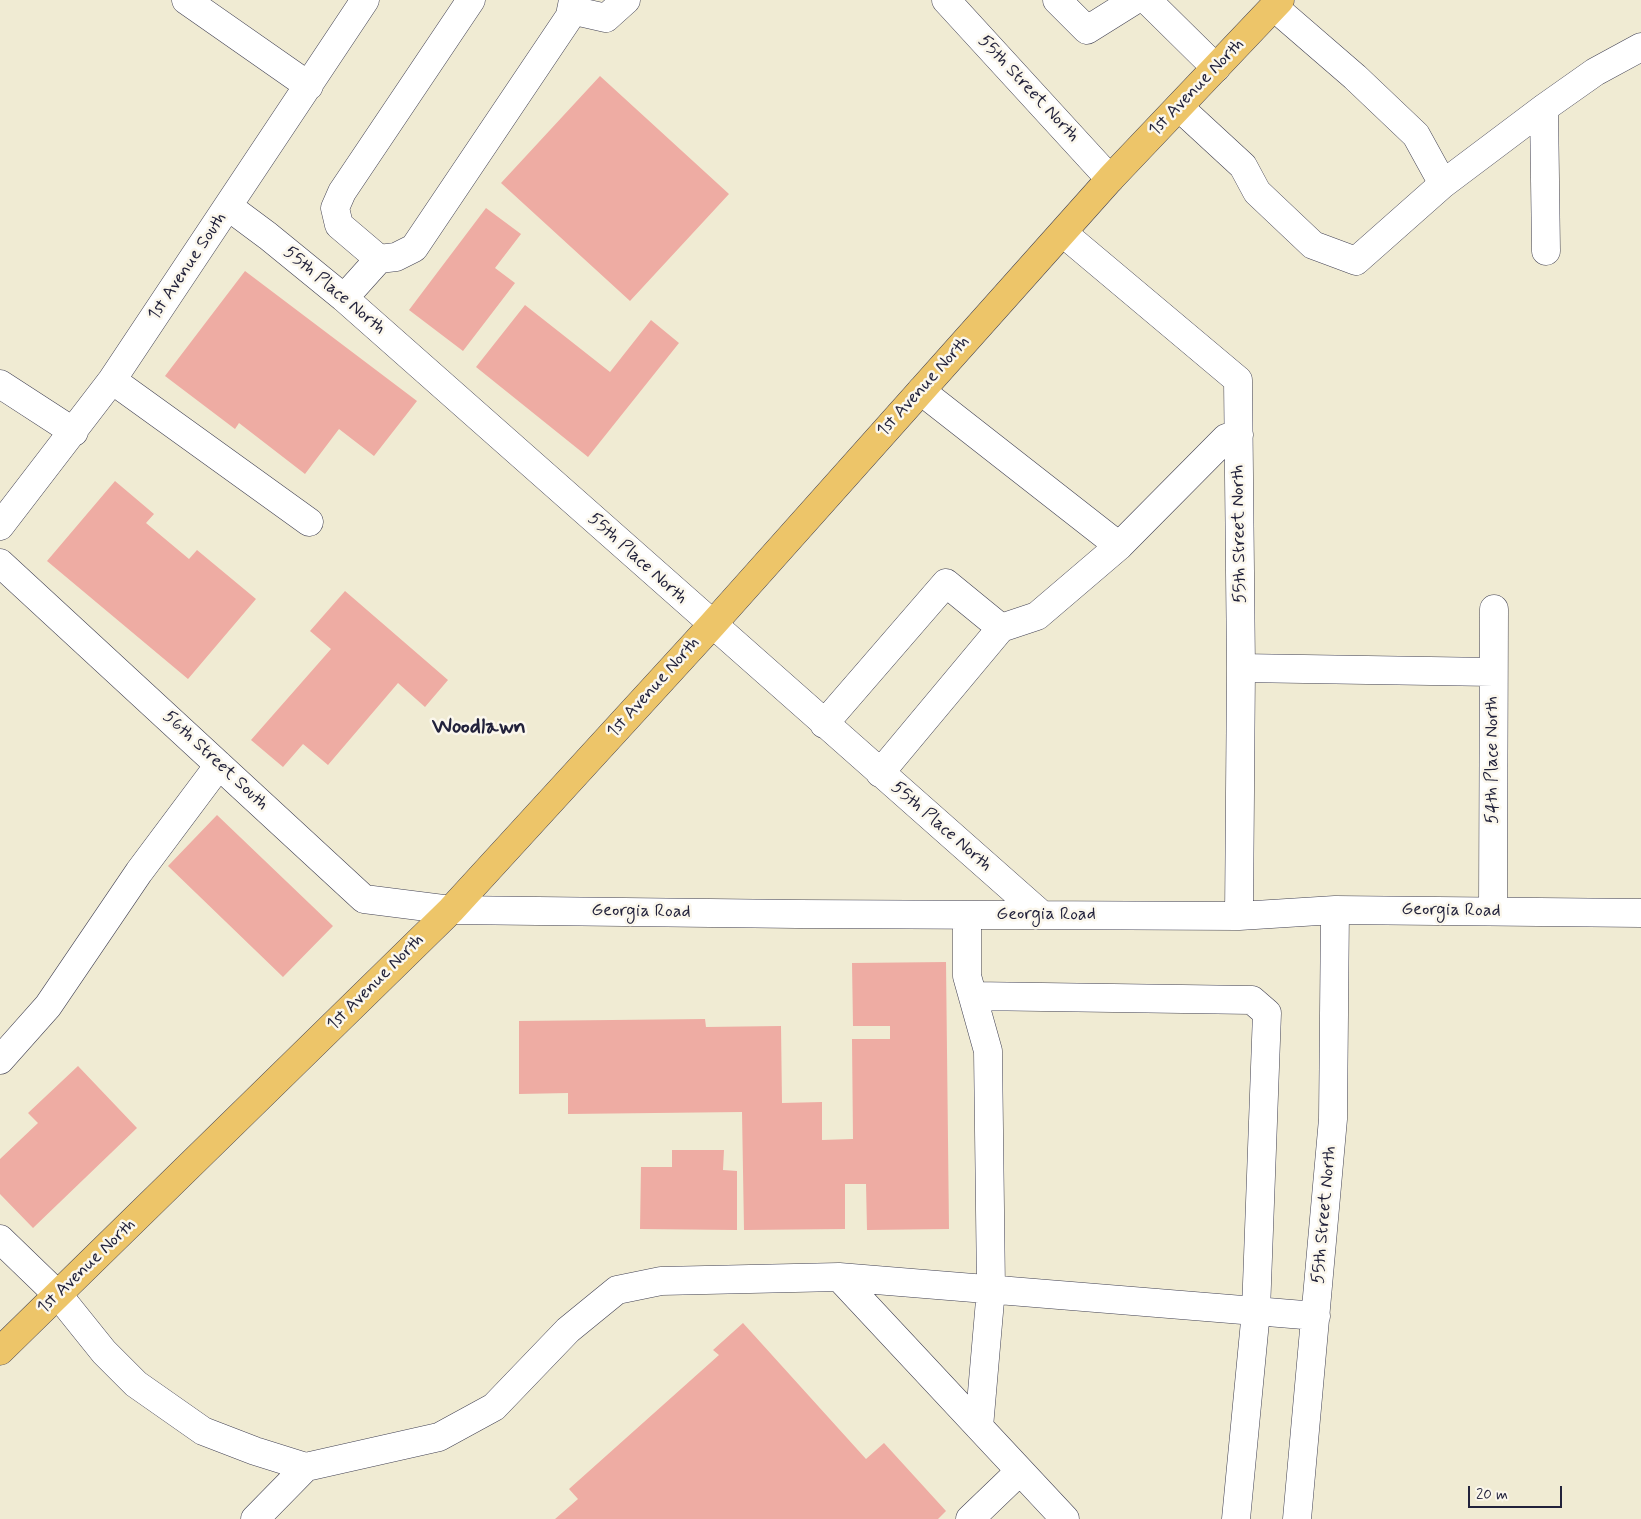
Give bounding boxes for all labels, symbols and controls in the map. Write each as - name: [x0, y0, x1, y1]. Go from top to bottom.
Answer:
- street label: 55th Street North: [973, 31, 1083, 147]
- street label: 1st Avenue North: [1145, 34, 1249, 142]
- street label: 1st Avenue South: [144, 209, 232, 325]
- street label: 55th Place North: [279, 242, 389, 340]
- street label: 1st Avenue North: [873, 332, 975, 442]
- street label: 55th Street North: [1228, 465, 1252, 603]
- street label: 55th Place North: [583, 509, 691, 609]
- street label: 1st Avenue North: [603, 633, 705, 743]
- street label: 54th Place North: [1482, 696, 1504, 824]
- street label: 56th Street South: [158, 707, 272, 815]
- district label: Woodlawn: [432, 715, 526, 741]
- street label: 55th Place North: [886, 777, 996, 877]
- street label: Georgia Road: [1401, 899, 1501, 923]
- street label: Georgia Road: [591, 900, 691, 924]
- street label: Georgia Road: [996, 904, 1096, 926]
- street label: 1st Avenue North: [323, 930, 429, 1036]
- street label: 55th Street North: [1308, 1145, 1342, 1285]
- street label: 1st Avenue North: [33, 1215, 141, 1319]
- scale bar: [1471, 1476, 1565, 1508]
- text: 20 m: [1476, 1485, 1508, 1505]

